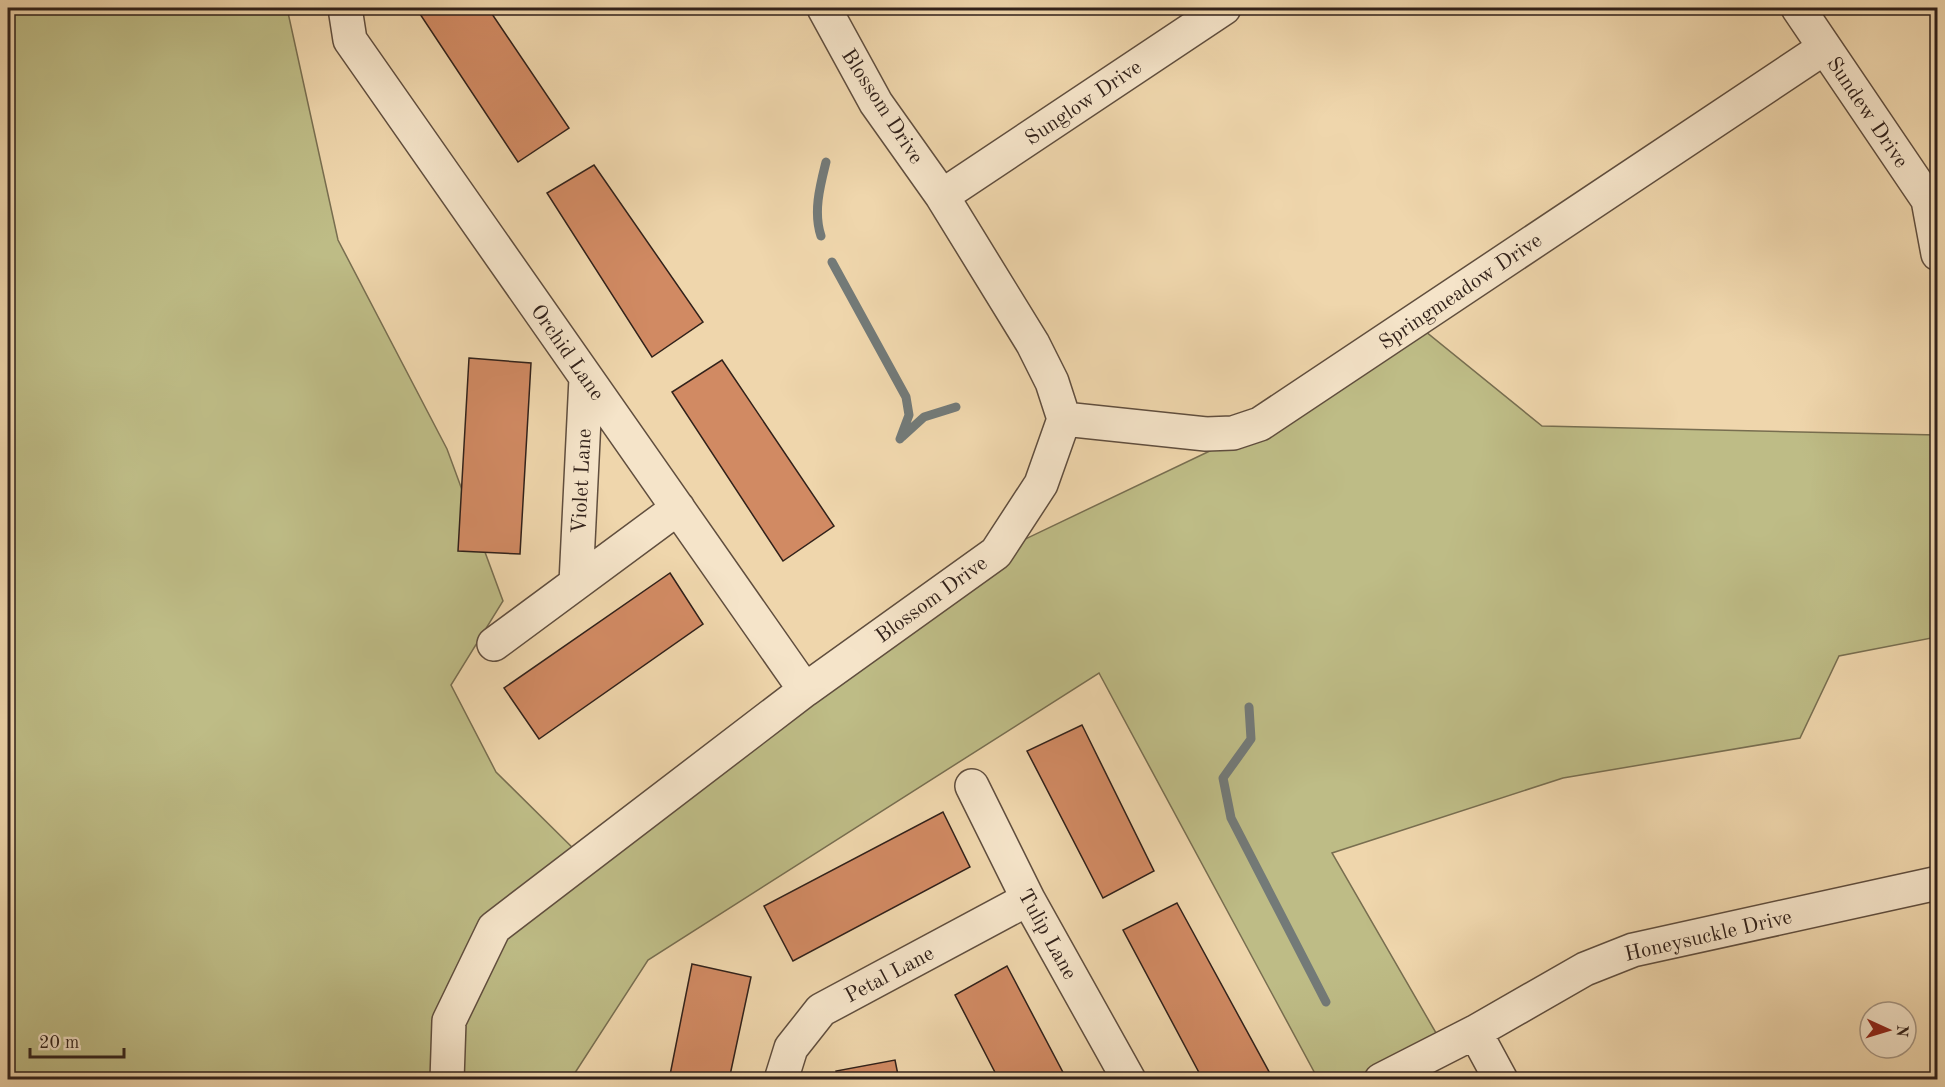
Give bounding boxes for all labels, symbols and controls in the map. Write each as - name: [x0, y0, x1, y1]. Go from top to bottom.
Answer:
- street label: Blossom Drive: [837, 46, 927, 168]
- street label: Sundew Drive: [1822, 54, 1911, 172]
- street label: Sunglow Drive: [1022, 57, 1146, 150]
- street label: Springmeadow Drive: [1376, 230, 1546, 354]
- street label: Orchid Lane: [526, 301, 607, 405]
- street label: Violet Lane: [569, 428, 596, 534]
- street label: Blossom Drive: [872, 553, 992, 648]
- street label: Tulip Lane: [1013, 886, 1080, 983]
- street label: Honeysuckle Drive: [1623, 907, 1794, 966]
- street label: Petal Lane: [842, 943, 938, 1008]
- north arrow: [1858, 1000, 1918, 1060]
- scale bar: [30, 1021, 124, 1059]
- text: N: [1893, 1024, 1909, 1038]
- text: 20 m: [39, 1034, 79, 1052]

